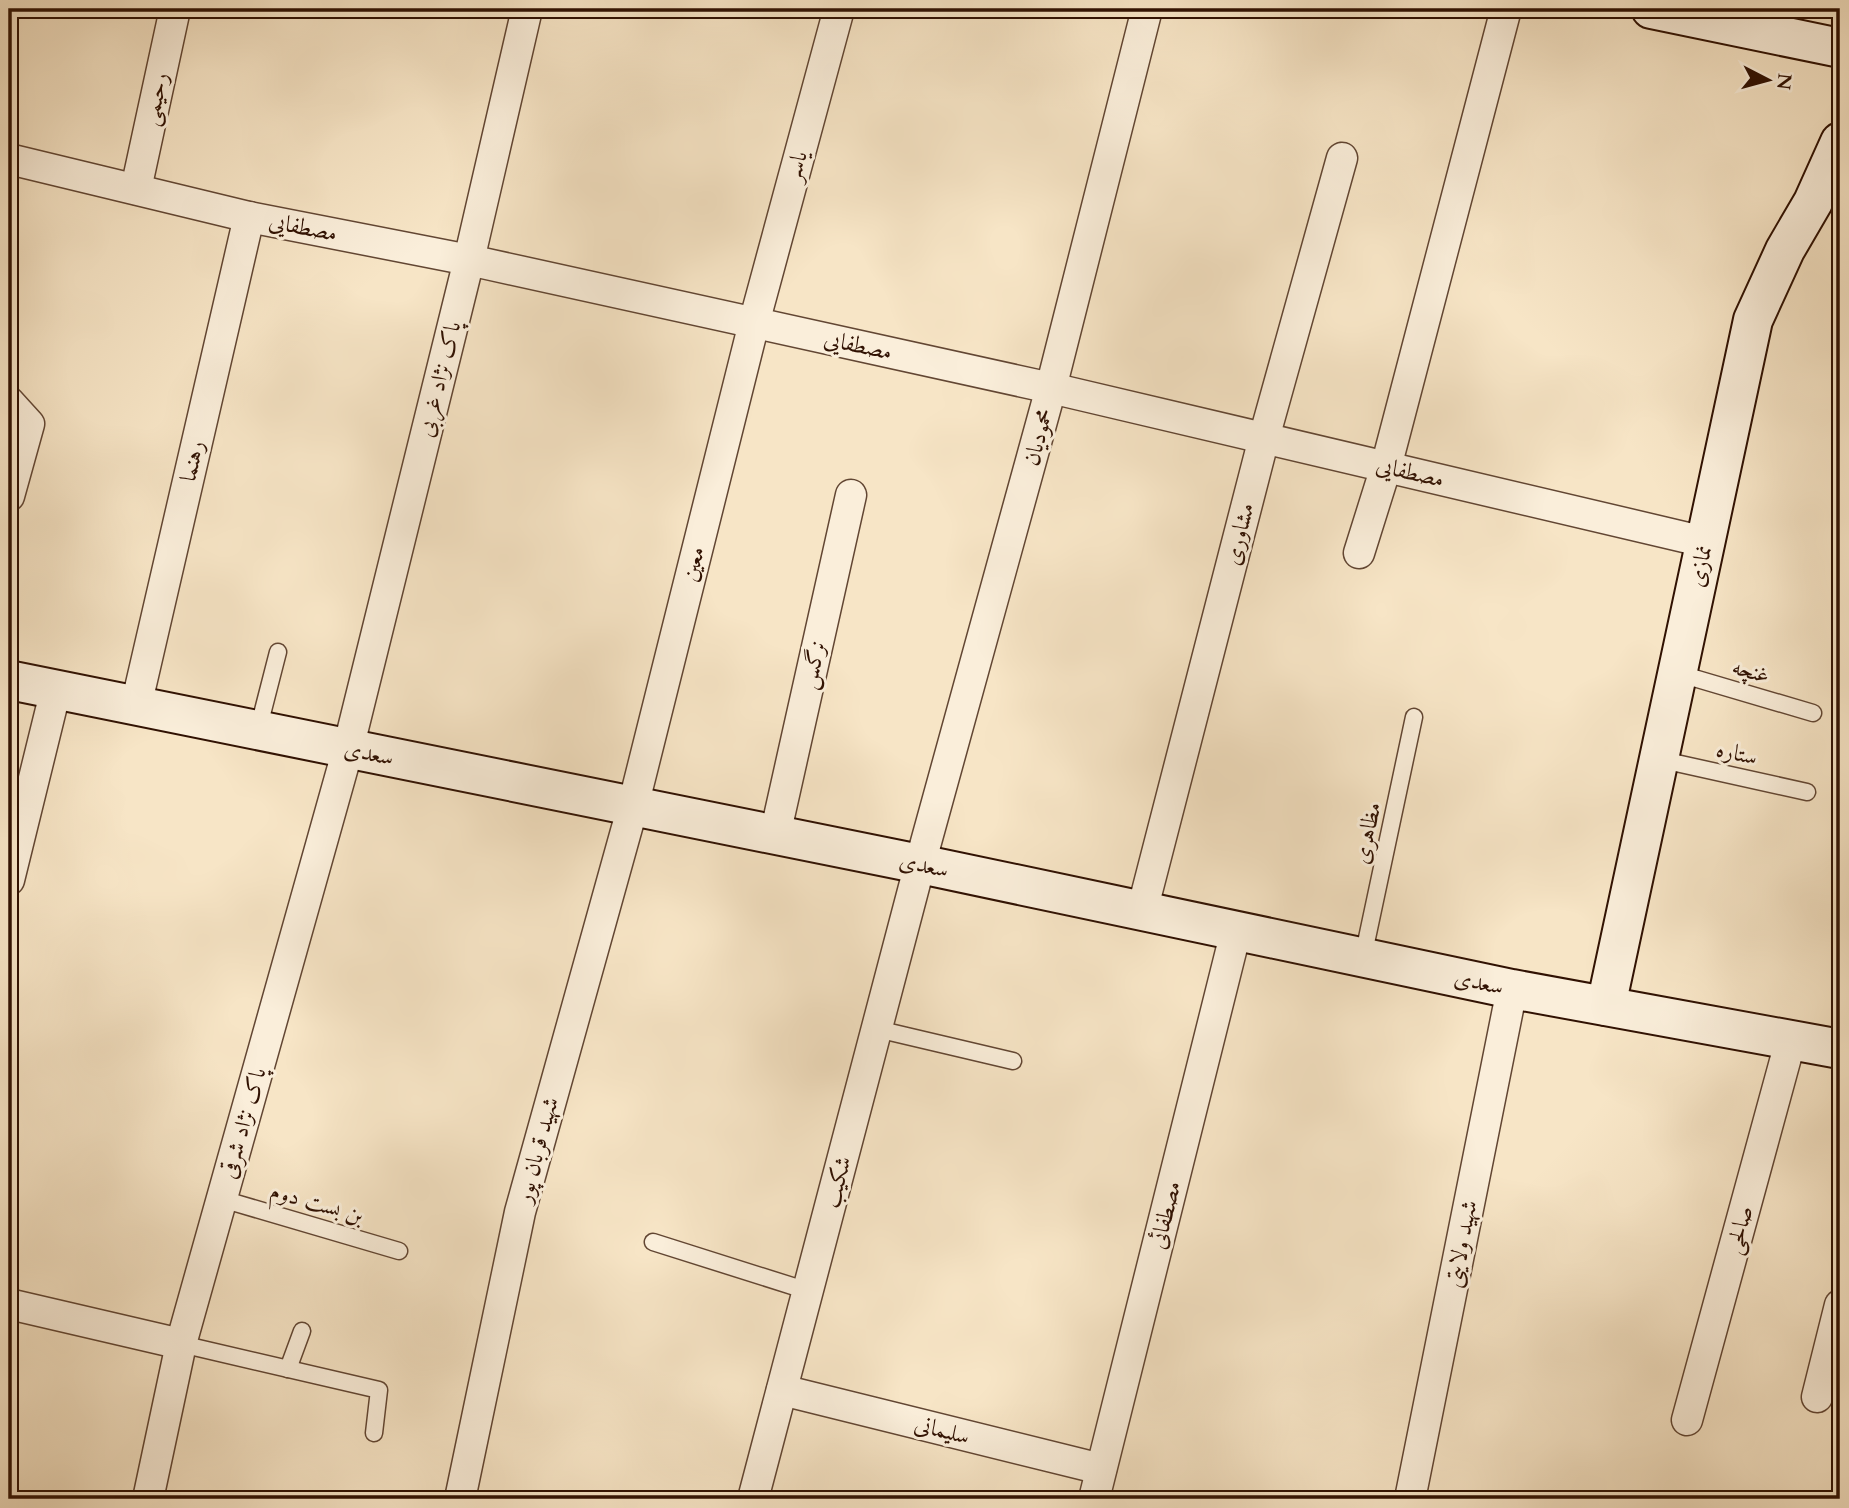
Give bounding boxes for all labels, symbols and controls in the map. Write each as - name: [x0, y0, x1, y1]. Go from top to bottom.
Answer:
- north arrow: [1734, 46, 1804, 116]
- street label: رحیمی: [134, 69, 176, 129]
- text: N: [1770, 72, 1798, 92]
- street label: یاسر: [777, 146, 815, 187]
- street label: مصطفایی: [266, 205, 340, 249]
- street label: پاک نژاد غربی: [410, 316, 470, 440]
- street label: مصطفایی: [821, 323, 895, 367]
- street label: محمودیان: [1016, 405, 1061, 469]
- street label: رهنما: [172, 437, 212, 485]
- street label: مصطفایی: [1373, 449, 1447, 495]
- street label: مشاوری: [1216, 500, 1262, 568]
- street label: نمازی: [1680, 542, 1720, 590]
- street label: معین: [674, 543, 712, 585]
- street label: نرگس: [792, 638, 834, 692]
- street label: غنچه: [1729, 651, 1773, 691]
- street label: سعدی: [342, 733, 396, 773]
- street label: ستاره: [1713, 733, 1761, 773]
- street label: مظاهری: [1345, 799, 1389, 867]
- street label: سعدی: [896, 845, 952, 885]
- street label: سعدی: [1451, 962, 1507, 1002]
- street label: پاک نژاد شرقی: [212, 1062, 275, 1183]
- street label: شهید قربان پور: [508, 1094, 567, 1208]
- street label: شکیب: [815, 1153, 859, 1211]
- street label: بن بست دوم: [265, 1175, 367, 1235]
- street label: مصطفائی: [1142, 1178, 1188, 1252]
- street label: شهید ولایتی: [1437, 1198, 1485, 1290]
- street label: صالحی: [1718, 1202, 1760, 1258]
- street label: سلیمانی: [911, 1408, 973, 1452]

